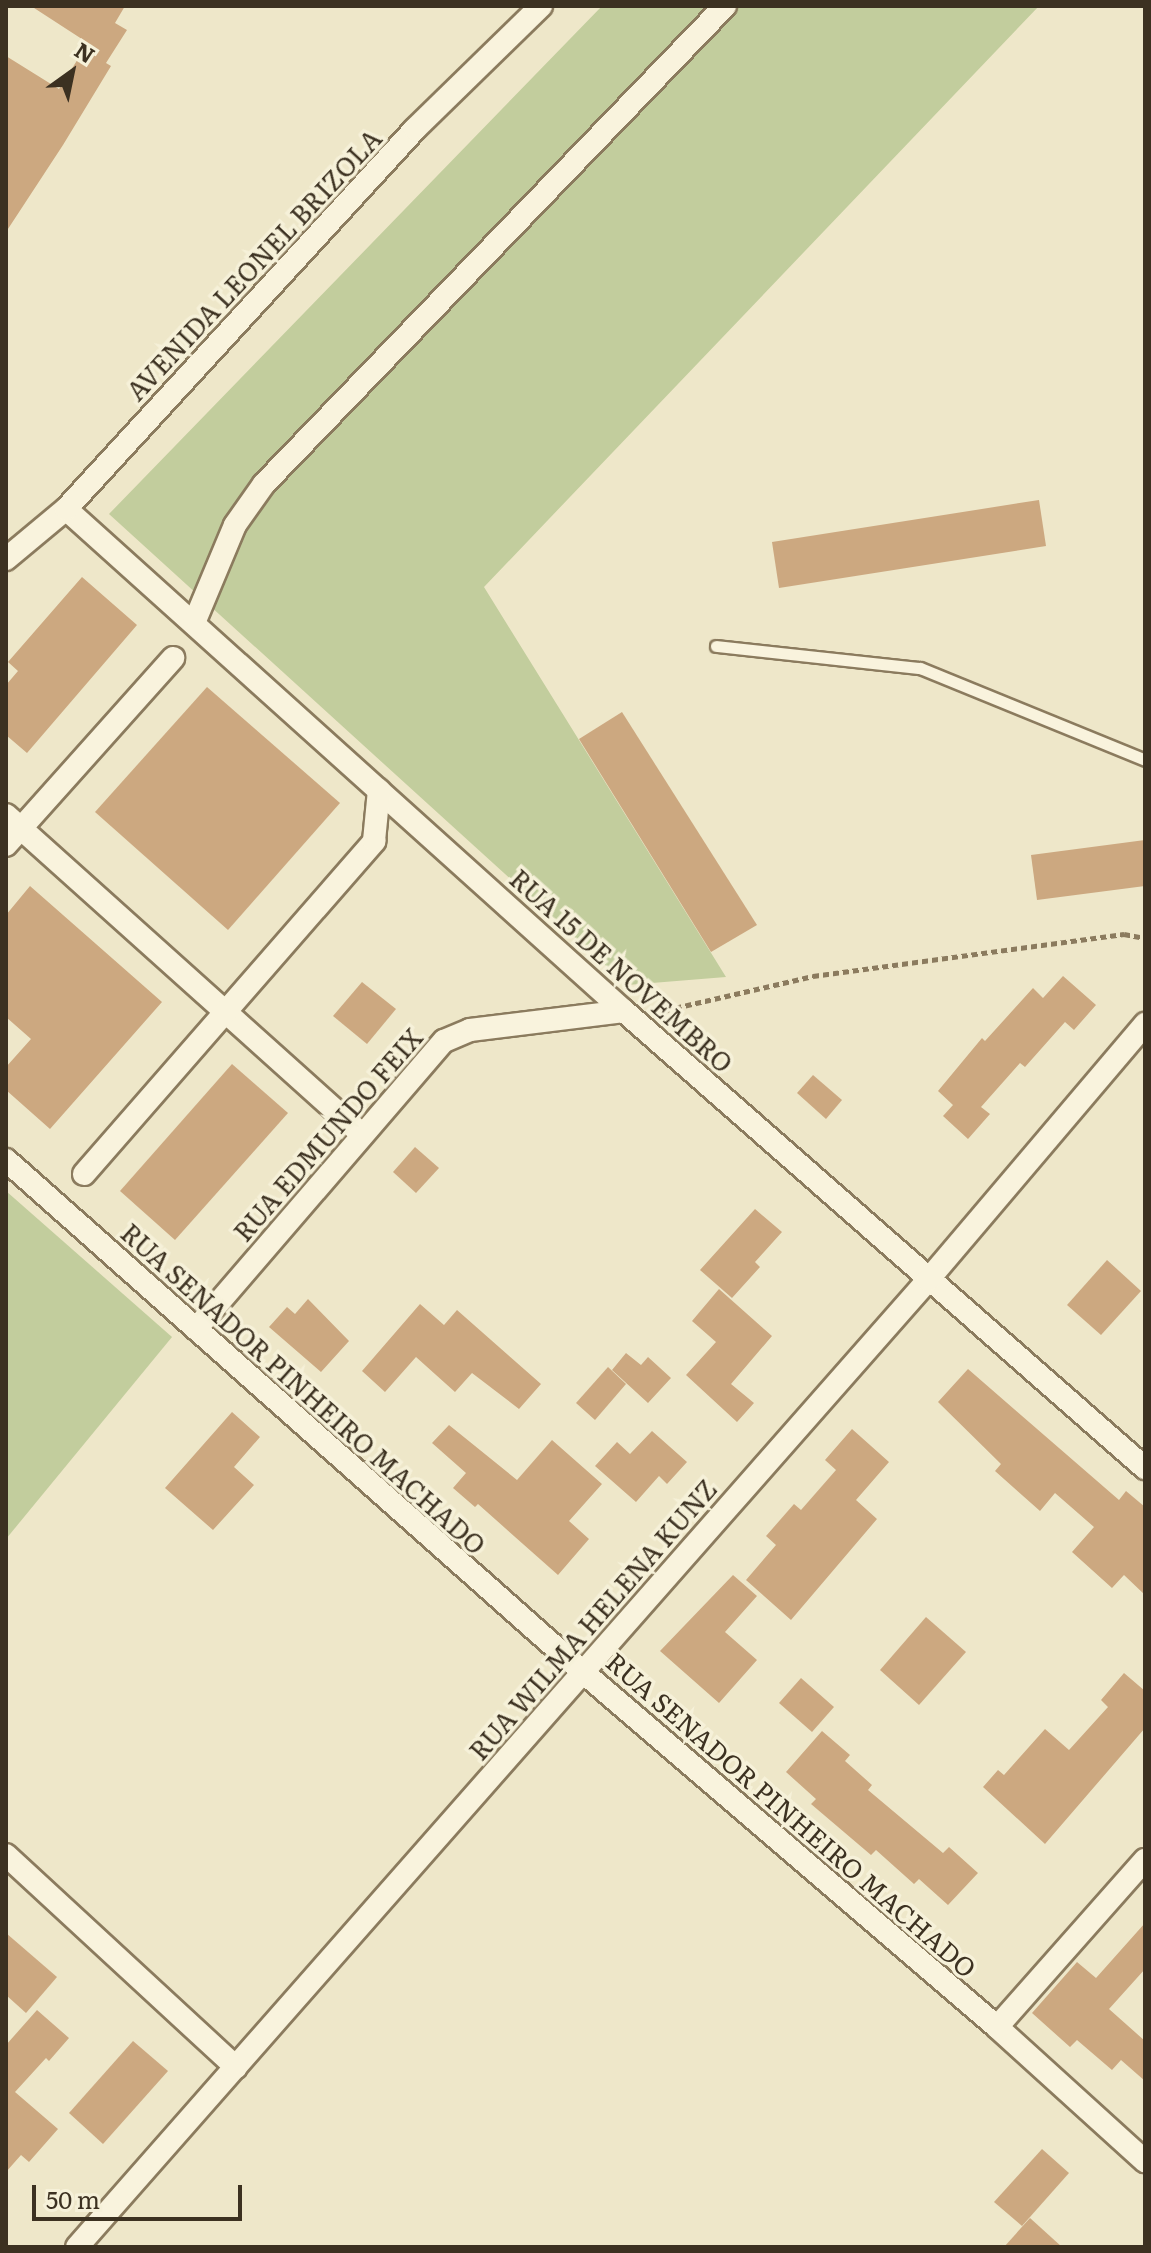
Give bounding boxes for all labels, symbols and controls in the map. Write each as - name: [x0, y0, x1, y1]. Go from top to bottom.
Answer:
- north arrow: [32, 32, 112, 112]
- text: N: [69, 33, 102, 70]
- street label: AVENIDA LEONEL BRIZOLA: [119, 122, 387, 406]
- street label: RUA 15 DE NOVEMBRO: [504, 862, 740, 1078]
- street label: RUA EDMUNDO FEIX: [226, 1021, 428, 1247]
- street label: RUA SENADOR PINHEIRO MACHADO: [115, 1216, 493, 1560]
- street label: RUA WILMA HELENA KUNZ: [462, 1472, 722, 1766]
- street label: RUA SENADOR PINHEIRO MACHADO: [601, 1645, 983, 1983]
- scale bar: [36, 2169, 246, 2219]
- text: 50 m: [46, 2181, 100, 2216]

